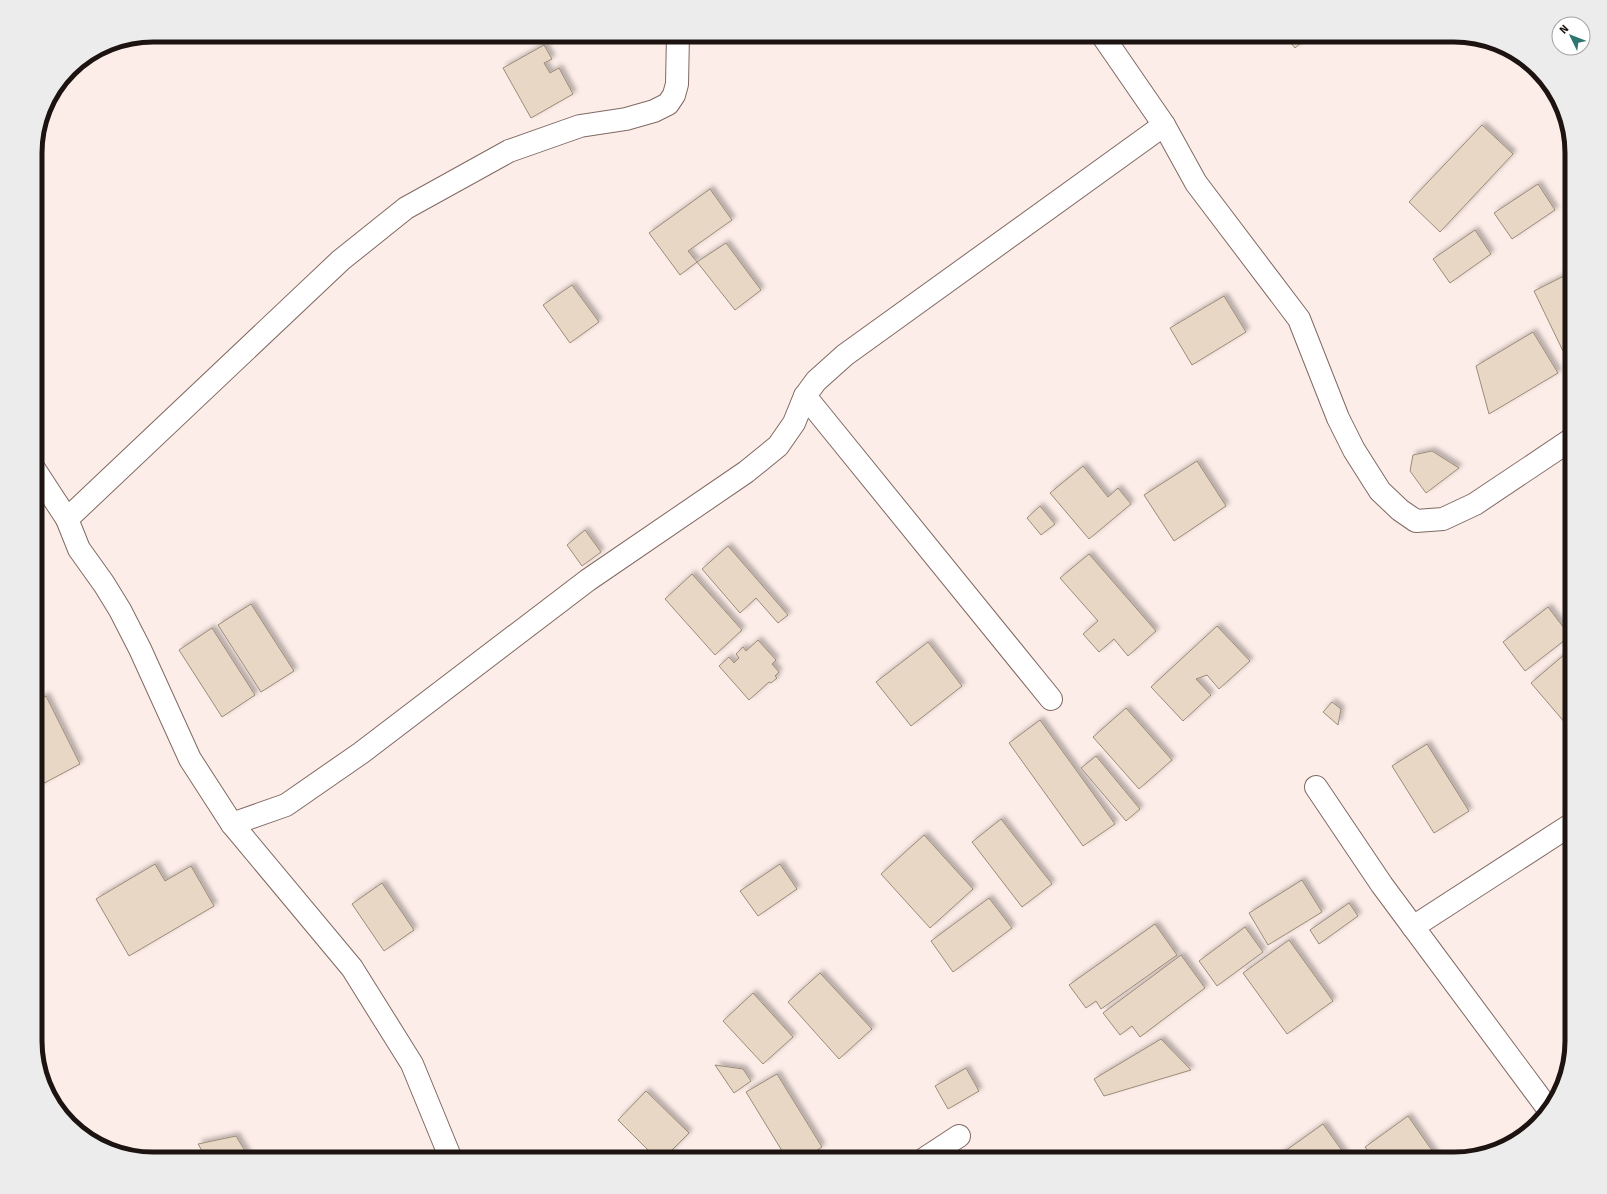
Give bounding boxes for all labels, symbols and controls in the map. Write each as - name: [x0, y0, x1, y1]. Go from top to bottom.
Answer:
- north arrow: [1551, 16, 1591, 56]
- text: N: [1557, 22, 1571, 37]

